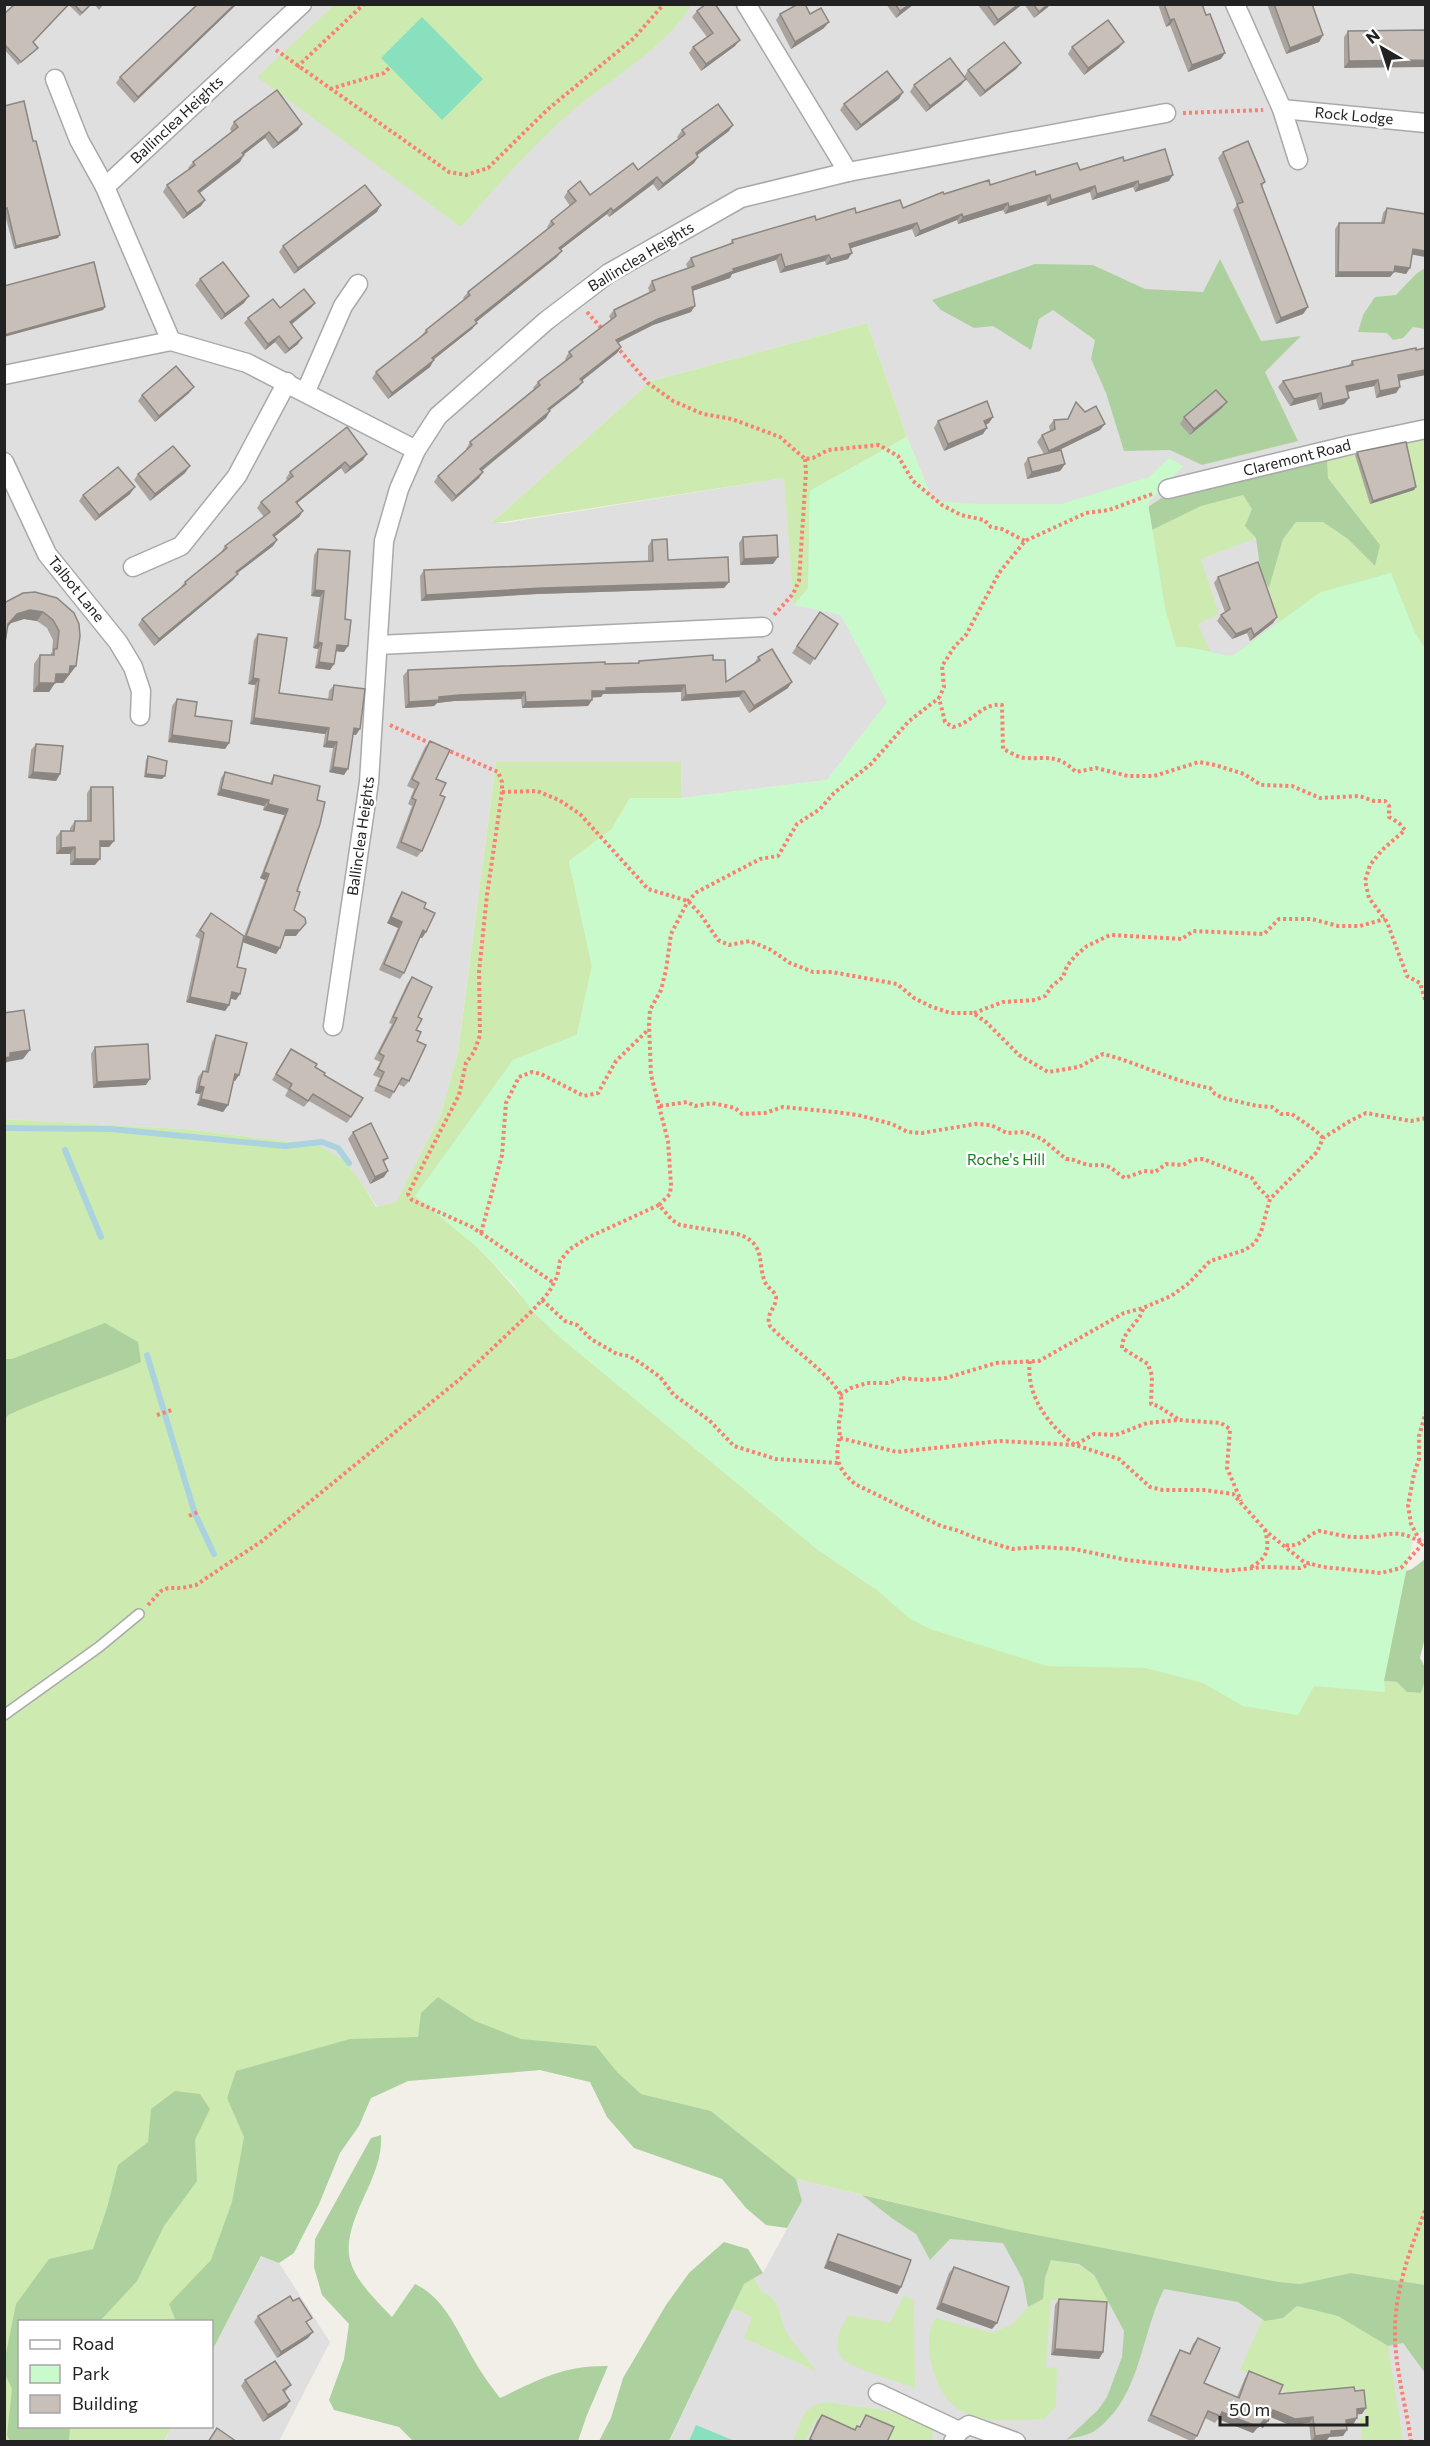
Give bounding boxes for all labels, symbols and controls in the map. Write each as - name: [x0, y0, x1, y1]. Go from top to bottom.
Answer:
- north arrow: [1352, 18, 1412, 78]
- text: N: [1362, 25, 1383, 47]
- street label: Ballinclea Heights: [126, 72, 227, 167]
- street label: Rock Lodge: [1314, 103, 1394, 127]
- street label: Ballinclea Heights: [584, 217, 697, 295]
- street label: Claremont Road: [1241, 435, 1352, 479]
- street label: Talbot Lane: [45, 552, 109, 625]
- street label: Ballinclea Heights: [343, 775, 377, 897]
- park label: Roche's Hill: [967, 1150, 1045, 1168]
- legend: [18, 2320, 213, 2428]
- text: Road: [72, 2332, 114, 2354]
- text: Park: [72, 2362, 110, 2384]
- scale bar: [1220, 2389, 1367, 2427]
- text: Building: [72, 2392, 138, 2414]
- text: 50 m: [1229, 2398, 1270, 2420]

